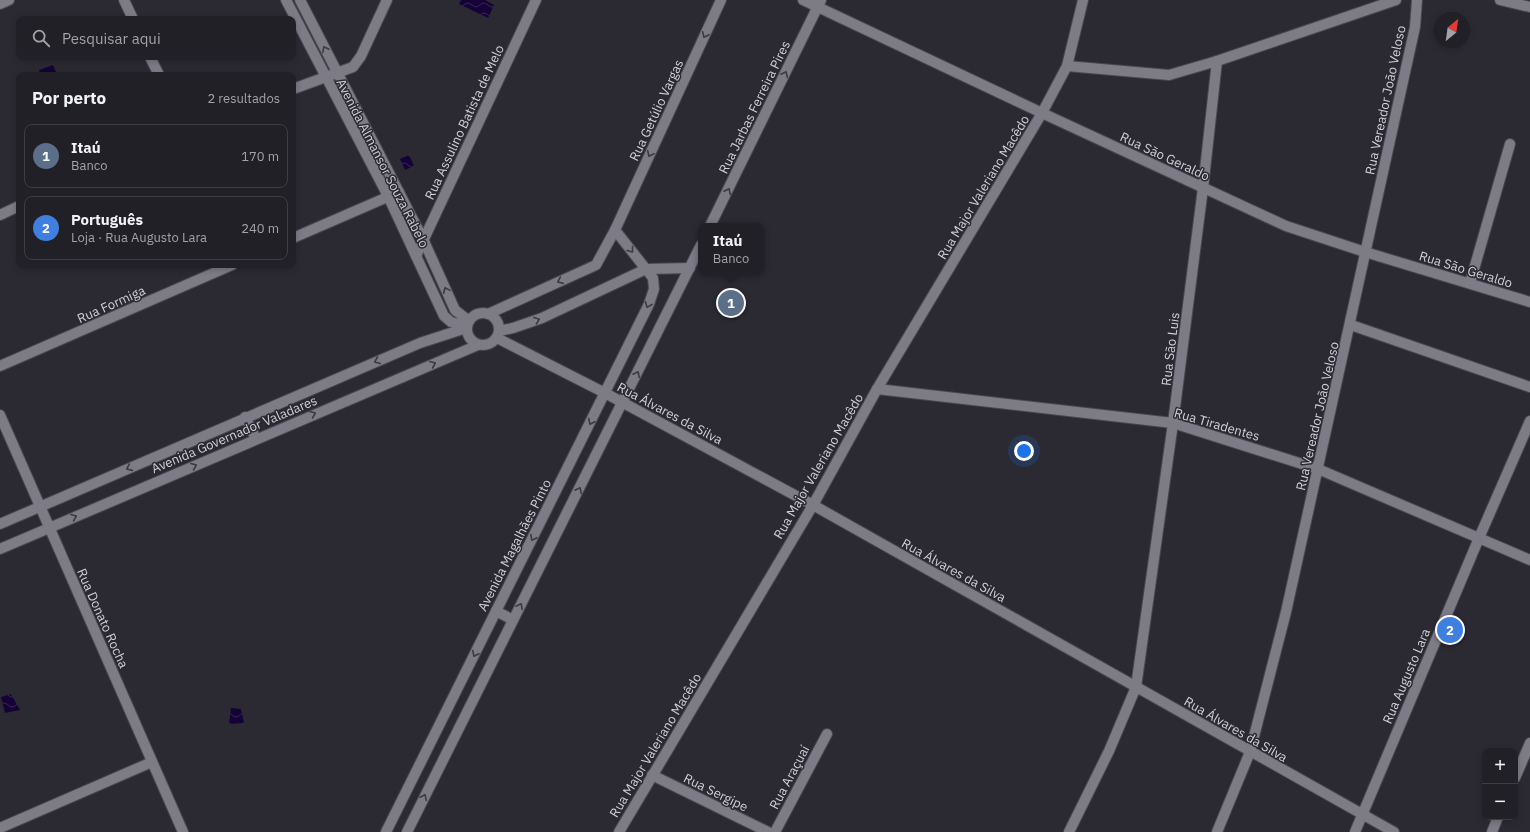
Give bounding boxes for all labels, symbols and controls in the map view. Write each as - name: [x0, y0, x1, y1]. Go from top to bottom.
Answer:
- north arrow: [1434, 12, 1470, 48]
- search box: [16, 16, 296, 60]
- street label: Rua Vereador João Veloso: [1361, 24, 1410, 176]
- icon: search: [30, 27, 52, 49]
- text: Pesquisar aqui: [62, 29, 161, 48]
- one-way arrow: [702, 31, 710, 39]
- street label: Rua Jarbas Ferreira Pires: [715, 38, 794, 177]
- street label: Rua Assulino Batista de Melo: [421, 42, 508, 202]
- one-way arrow: [322, 46, 330, 54]
- street label: Rua Getúlio Vargas: [626, 57, 687, 164]
- one-way arrow: [780, 71, 788, 79]
- street label: Avenida Almansor Souza Rabelo: [332, 76, 433, 251]
- text: Por perto: [32, 87, 106, 109]
- text: 2 resultados: [207, 90, 280, 107]
- street label: Rua Major Valeriano Macêdo: [934, 112, 1033, 262]
- street label: Rua São Geraldo: [1117, 128, 1212, 185]
- text: Itaú: [71, 138, 101, 157]
- text: 1: [42, 148, 50, 165]
- text: 170 m: [241, 148, 279, 165]
- one-way arrow: [647, 150, 655, 157]
- text: Banco: [71, 157, 108, 174]
- one-way arrow: [723, 188, 731, 195]
- text: Português: [71, 210, 143, 229]
- text: 2: [42, 220, 50, 237]
- text: 240 m: [241, 220, 279, 237]
- popup: [698, 223, 764, 275]
- text: Loja · Rua Augusto Lara: [71, 229, 207, 246]
- text: Itaú: [713, 231, 742, 250]
- one-way arrow: [626, 245, 633, 252]
- street label: Rua São Geraldo: [1417, 247, 1515, 292]
- text: Banco: [713, 250, 749, 267]
- one-way arrow: [557, 276, 564, 284]
- street label: Rua Formiga: [74, 282, 148, 327]
- one-way arrow: [443, 287, 451, 295]
- pin: 1: [718, 288, 744, 318]
- one-way arrow: [645, 302, 653, 309]
- street label: Rua São Luis: [1158, 311, 1183, 387]
- one-way arrow: [533, 316, 540, 324]
- street label: Rua Vereador João Veloso: [1292, 340, 1343, 492]
- one-way arrow: [374, 356, 382, 364]
- one-way arrow: [428, 361, 436, 369]
- one-way arrow: [632, 370, 640, 378]
- street label: Rua Álvares da Silva: [614, 378, 725, 448]
- street label: Rua Major Valeriano Macêdo: [770, 390, 867, 542]
- street label: Avenida Governador Valadares: [149, 392, 320, 477]
- street label: Rua Tiradentes: [1172, 404, 1262, 445]
- one-way arrow: [310, 411, 317, 419]
- one-way arrow: [588, 417, 596, 425]
- your location: [1014, 441, 1034, 461]
- one-way arrow: [190, 462, 197, 470]
- one-way arrow: [126, 463, 133, 471]
- street label: Avenida Magalhães Pinto: [474, 476, 555, 614]
- one-way arrow: [574, 487, 582, 494]
- one-way arrow: [70, 514, 78, 522]
- one-way arrow: [530, 534, 538, 541]
- street label: Rua Álvares da Silva: [899, 535, 1009, 606]
- street label: Rua Donato Rocha: [73, 566, 132, 671]
- one-way arrow: [515, 603, 523, 610]
- pin: 2: [1437, 615, 1463, 645]
- street label: Rua Augusto Lara: [1379, 626, 1434, 726]
- one-way arrow: [472, 650, 480, 658]
- street label: Rua Major Valeriano Macêdo: [606, 670, 705, 820]
- street label: Rua Álvares da Silva: [1181, 693, 1291, 766]
- street label: Rua Araçuaí: [766, 742, 814, 812]
- map controls: [1482, 748, 1518, 820]
- button: +: [1482, 748, 1518, 784]
- street label: Rua Sergipe: [681, 770, 751, 815]
- button: −: [1482, 784, 1518, 820]
- one-way arrow: [419, 794, 427, 801]

